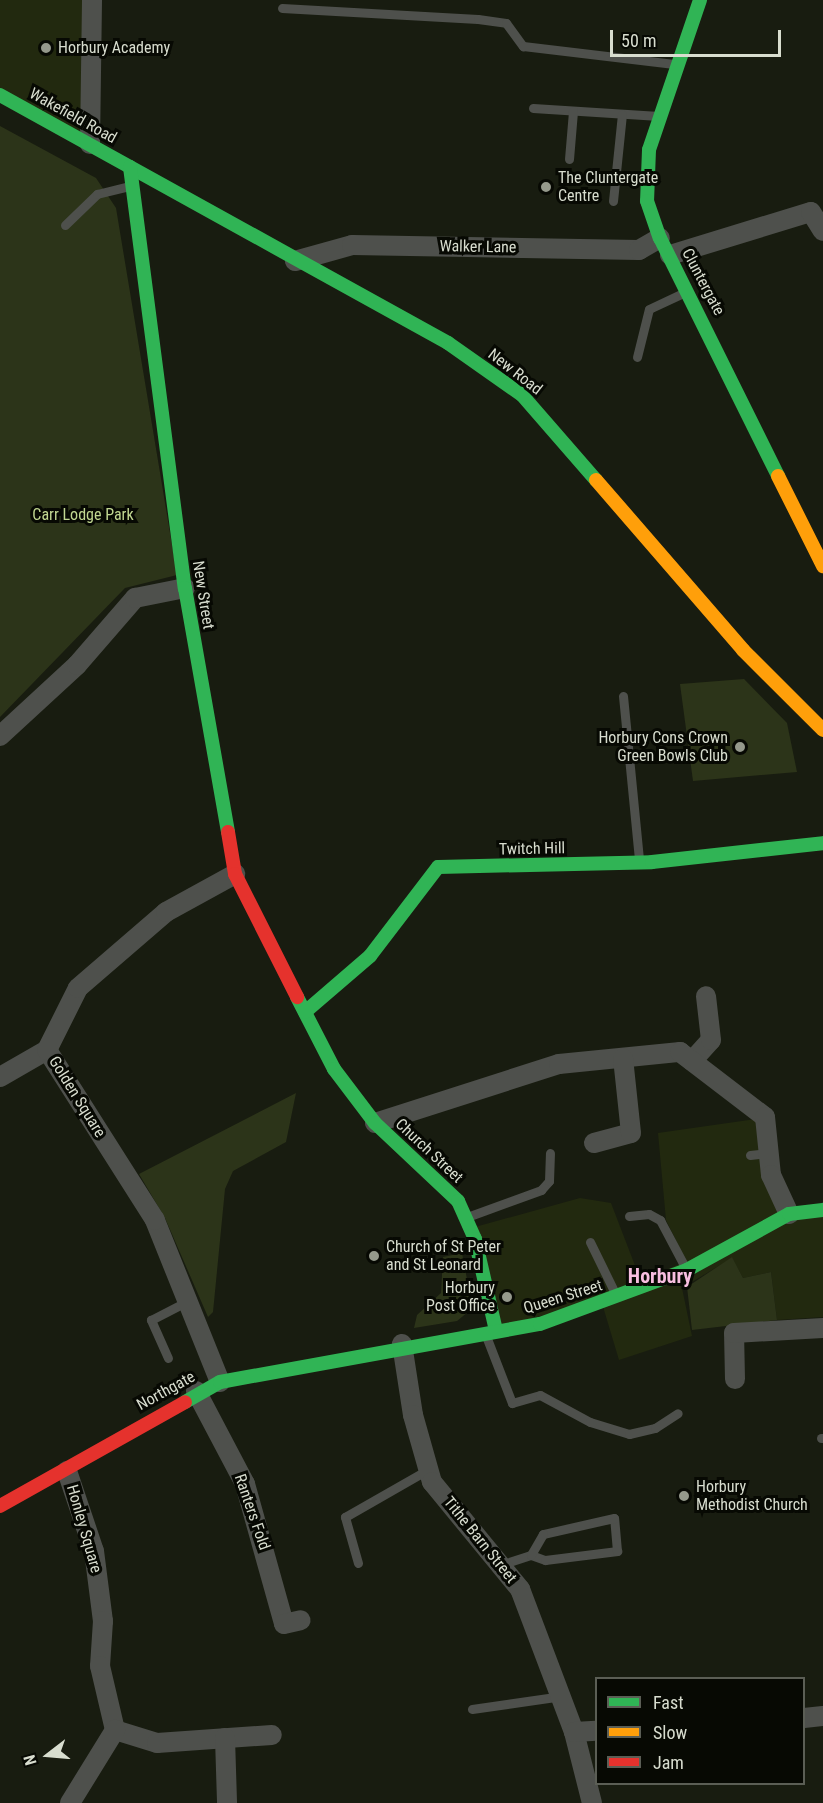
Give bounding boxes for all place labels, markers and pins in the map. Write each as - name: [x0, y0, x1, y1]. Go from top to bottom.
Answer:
- place label: Horbury Academy: [58, 38, 170, 58]
- marker: Horbury Academy: [39, 41, 53, 55]
- place label: The Cluntergate Centre: [558, 168, 658, 206]
- marker: The Cluntergate Centre: [539, 180, 553, 194]
- place label: Horbury Cons Crown Green Bowls Club: [598, 728, 728, 766]
- marker: Horbury Cons Crown Green Bowls Club: [733, 740, 747, 754]
- place label: Church of St Peter and St Leonard: [386, 1237, 501, 1275]
- marker: Church of St Peter and St Leonard: [367, 1249, 381, 1263]
- place label: Horbury Post Office: [426, 1278, 495, 1316]
- marker: Horbury Post Office: [500, 1290, 514, 1304]
- place label: Horbury Methodist Church: [696, 1477, 808, 1515]
- marker: Horbury Methodist Church: [677, 1489, 691, 1503]

